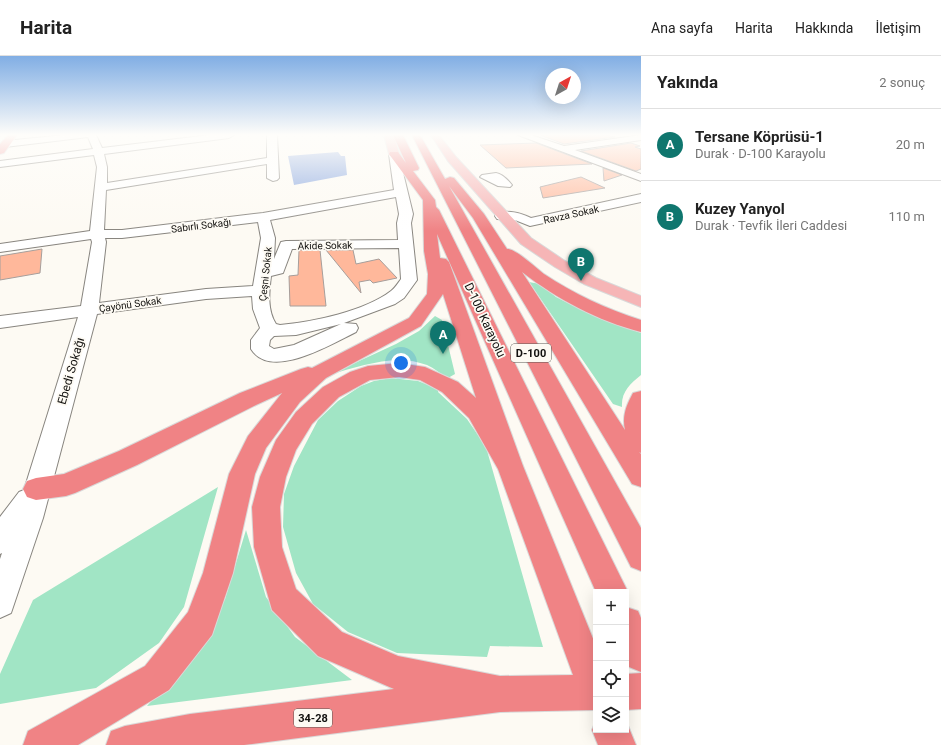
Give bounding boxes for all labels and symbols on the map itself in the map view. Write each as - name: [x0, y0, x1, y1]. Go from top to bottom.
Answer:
- north arrow: [545, 68, 581, 104]
- street label: Ravza Sokak: [542, 203, 601, 226]
- street label: Sabırlı Sokağı: [170, 216, 232, 235]
- street label: Akide Sokak: [298, 240, 353, 251]
- street label: Çeşni Sokak: [257, 245, 274, 302]
- pin: B: [568, 248, 594, 281]
- street label: D-100 Karayolu: [462, 280, 508, 360]
- street label: Çayönü Sokak: [98, 295, 163, 314]
- pin: A: [430, 321, 456, 354]
- street label: Ebedi Sokağı: [55, 336, 87, 406]
- road number: D-100: [511, 344, 551, 362]
- your location: [391, 353, 411, 373]
- road number: 34-28: [294, 709, 332, 727]

